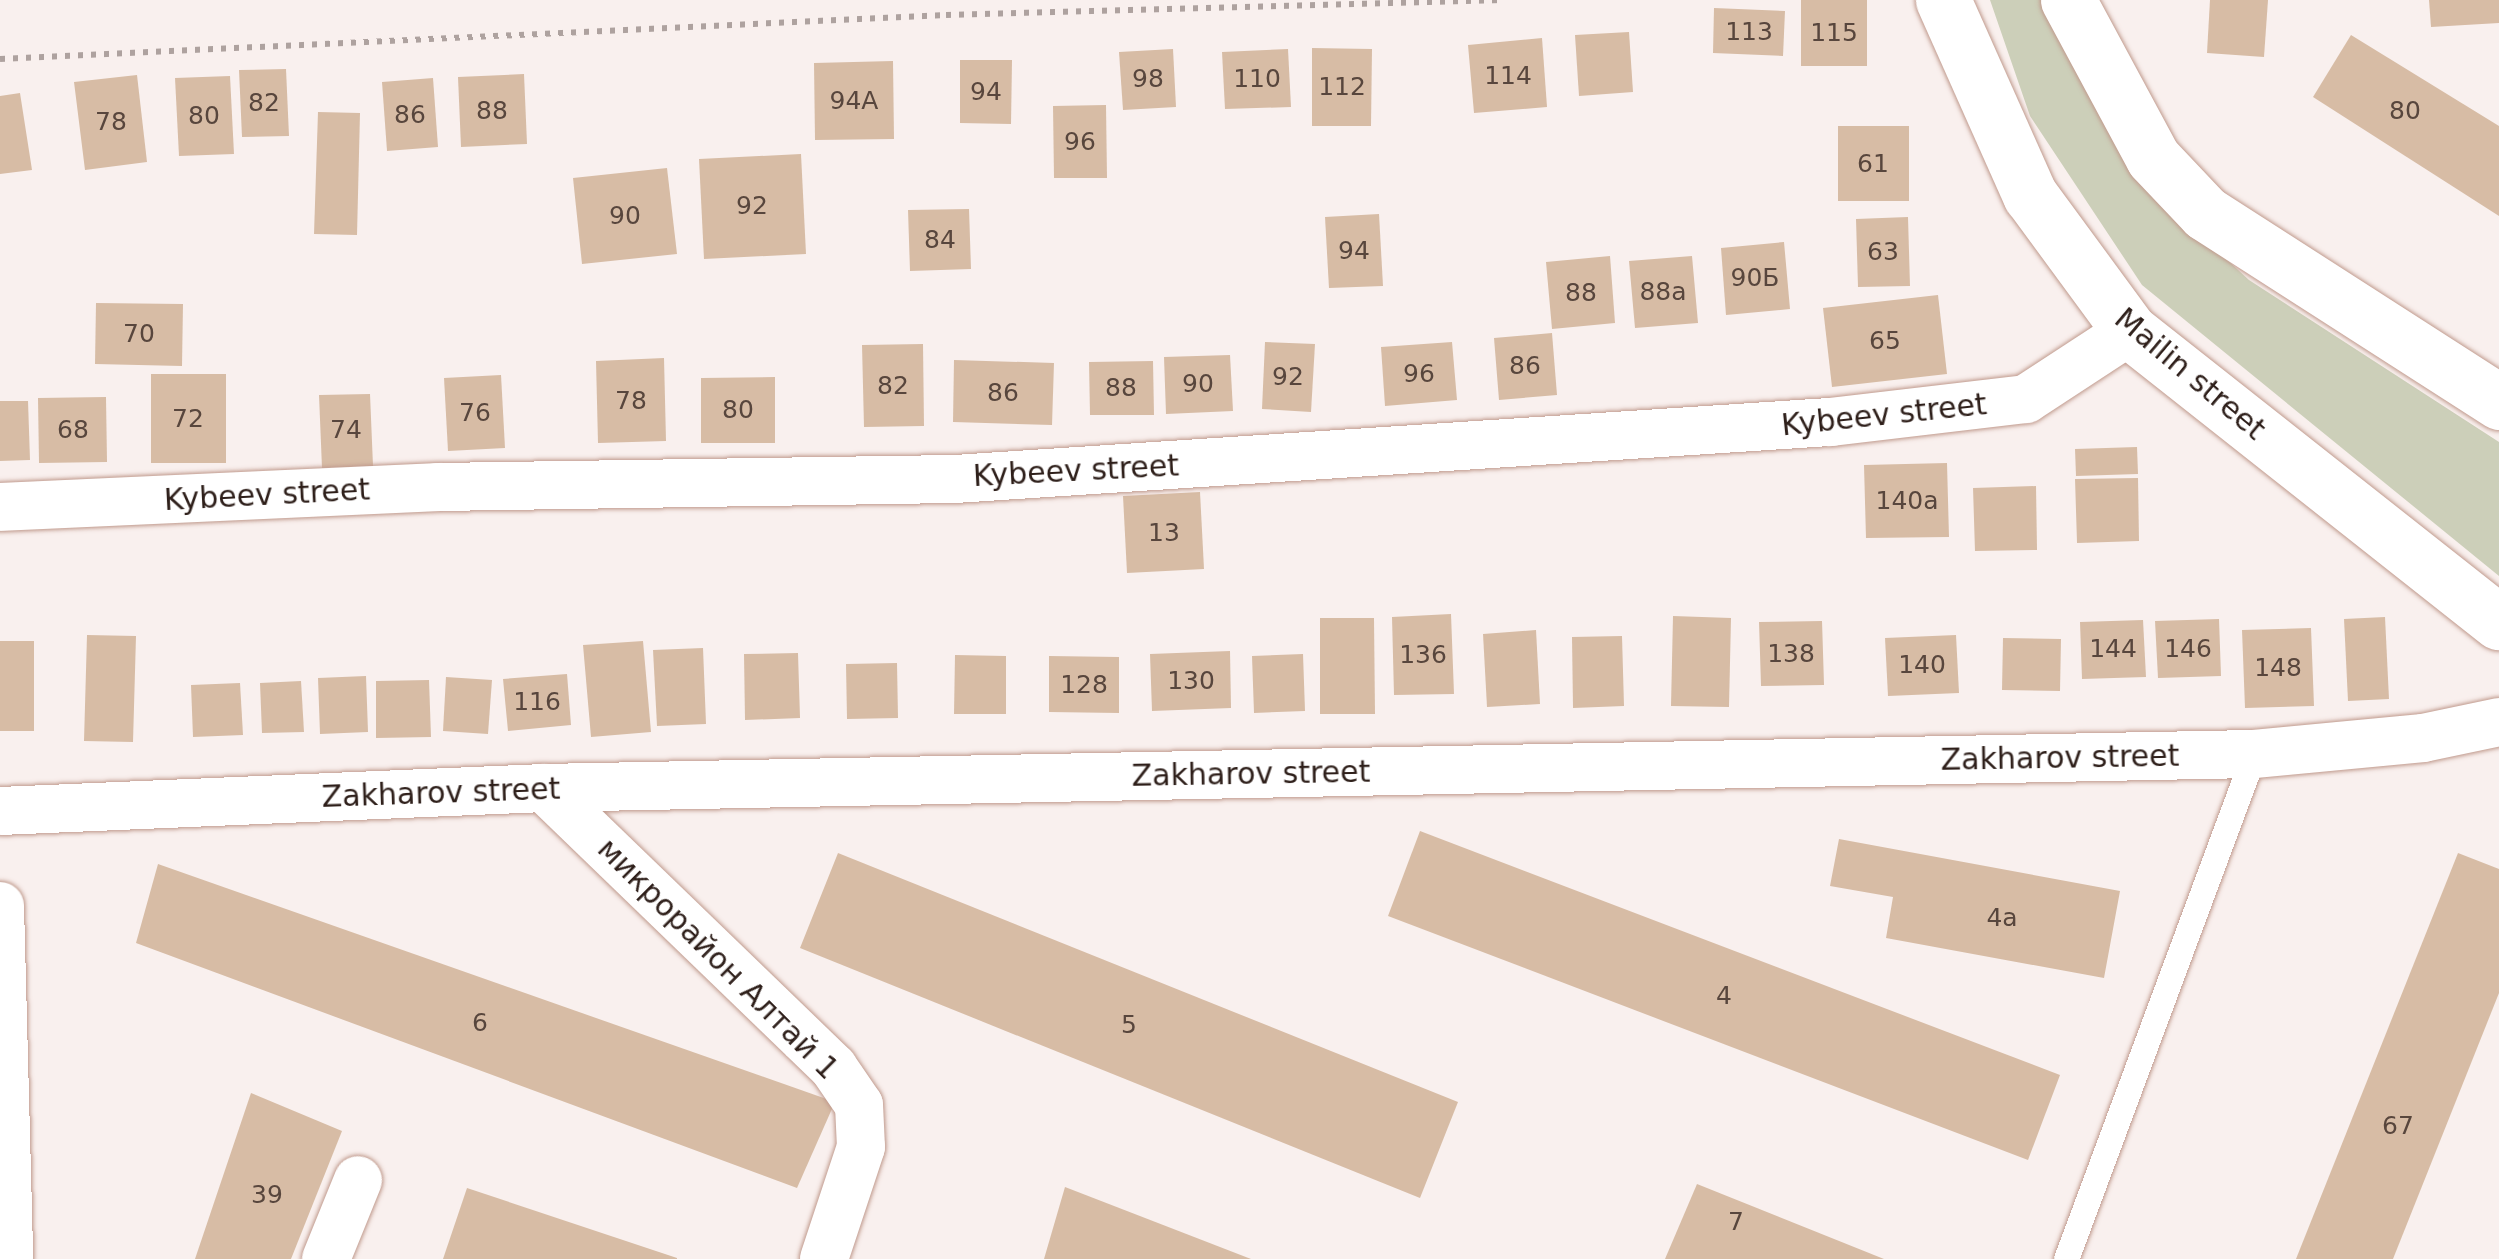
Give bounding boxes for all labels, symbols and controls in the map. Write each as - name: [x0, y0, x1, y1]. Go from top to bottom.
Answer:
- house number: 113: [1725, 17, 1773, 47]
- house number: 115: [1810, 18, 1858, 48]
- house number: 114: [1484, 61, 1532, 91]
- house number: 98: [1132, 64, 1164, 94]
- house number: 110: [1233, 64, 1281, 94]
- house number: 112: [1318, 72, 1366, 102]
- house number: 94: [970, 77, 1002, 107]
- house number: 94А: [830, 86, 878, 116]
- house number: 82: [248, 88, 280, 118]
- house number: 88: [476, 96, 508, 126]
- house number: 80: [2389, 96, 2421, 126]
- house number: 86: [394, 100, 426, 130]
- house number: 80: [188, 101, 220, 131]
- house number: 78: [95, 107, 127, 137]
- house number: 96: [1064, 127, 1096, 157]
- house number: 61: [1857, 149, 1889, 179]
- house number: 92: [736, 191, 768, 221]
- house number: 90: [609, 201, 641, 231]
- house number: 84: [924, 225, 956, 255]
- house number: 94: [1338, 236, 1370, 266]
- house number: 63: [1867, 237, 1899, 267]
- house number: 90Б: [1731, 263, 1779, 293]
- house number: 88а: [1639, 277, 1687, 307]
- house number: 88: [1565, 278, 1597, 308]
- street label: Mailin street: [2107, 301, 2273, 447]
- house number: 70: [123, 319, 155, 349]
- house number: 65: [1869, 326, 1901, 356]
- house number: 86: [1509, 351, 1541, 381]
- house number: 96: [1403, 359, 1435, 389]
- house number: 92: [1272, 362, 1304, 392]
- house number: 90: [1182, 369, 1214, 399]
- house number: 82: [877, 371, 909, 401]
- house number: 88: [1105, 373, 1137, 403]
- house number: 86: [987, 378, 1019, 408]
- house number: 78: [615, 386, 647, 416]
- street label: Kybeev street: [1780, 386, 1988, 444]
- house number: 80: [722, 395, 754, 425]
- house number: 76: [459, 398, 491, 428]
- house number: 72: [172, 404, 204, 434]
- house number: 68: [57, 415, 89, 445]
- house number: 74: [330, 415, 362, 445]
- street label: Kybeev street: [972, 448, 1180, 494]
- street label: Kybeev street: [163, 472, 371, 518]
- house number: 140а: [1875, 486, 1939, 516]
- house number: 13: [1148, 518, 1180, 548]
- house number: 144: [2089, 634, 2137, 664]
- house number: 146: [2164, 634, 2212, 664]
- house number: 138: [1767, 639, 1815, 669]
- house number: 136: [1399, 640, 1447, 670]
- house number: 140: [1898, 650, 1946, 680]
- house number: 148: [2254, 653, 2302, 683]
- house number: 130: [1167, 666, 1215, 696]
- house number: 128: [1060, 670, 1108, 700]
- house number: 116: [513, 687, 561, 717]
- street label: Zakharov street: [1940, 738, 2180, 778]
- street label: Zakharov street: [1131, 754, 1371, 794]
- street label: Zakharov street: [321, 771, 561, 815]
- street label: микрорайон Алтай 1: [590, 831, 846, 1087]
- house number: 4а: [1986, 903, 2018, 933]
- house number: 4: [1716, 981, 1732, 1011]
- house number: 6: [472, 1008, 488, 1038]
- house number: 5: [1121, 1010, 1137, 1040]
- house number: 67: [2382, 1111, 2414, 1141]
- house number: 39: [251, 1180, 283, 1210]
- house number: 7: [1728, 1207, 1744, 1237]

